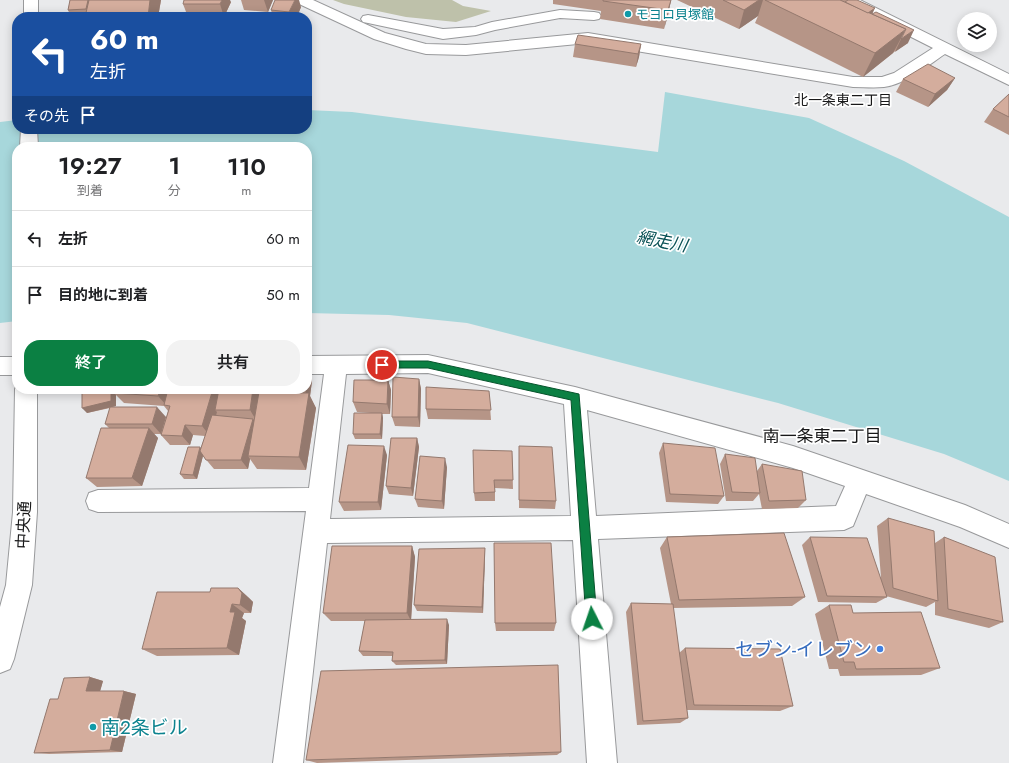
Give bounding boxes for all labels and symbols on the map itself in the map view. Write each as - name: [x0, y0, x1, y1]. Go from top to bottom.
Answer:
- place label: モヨロ貝塚館: [636, 5, 714, 24]
- marker: モヨロ貝塚館: [623, 9, 633, 19]
- district label: 北一条東二丁目: [794, 90, 892, 110]
- water label: 網走川: [635, 224, 691, 258]
- pin: [365, 348, 399, 382]
- district label: 南一条東二丁目: [763, 424, 882, 448]
- street label: 中央通: [11, 500, 36, 550]
- position arrow: [571, 598, 613, 640]
- place label: セブン-イレブン: [735, 636, 872, 663]
- marker: セブン-イレブン: [875, 644, 885, 654]
- place label: 南2条ビル: [101, 714, 188, 741]
- marker: 南2条ビル: [88, 722, 98, 732]

